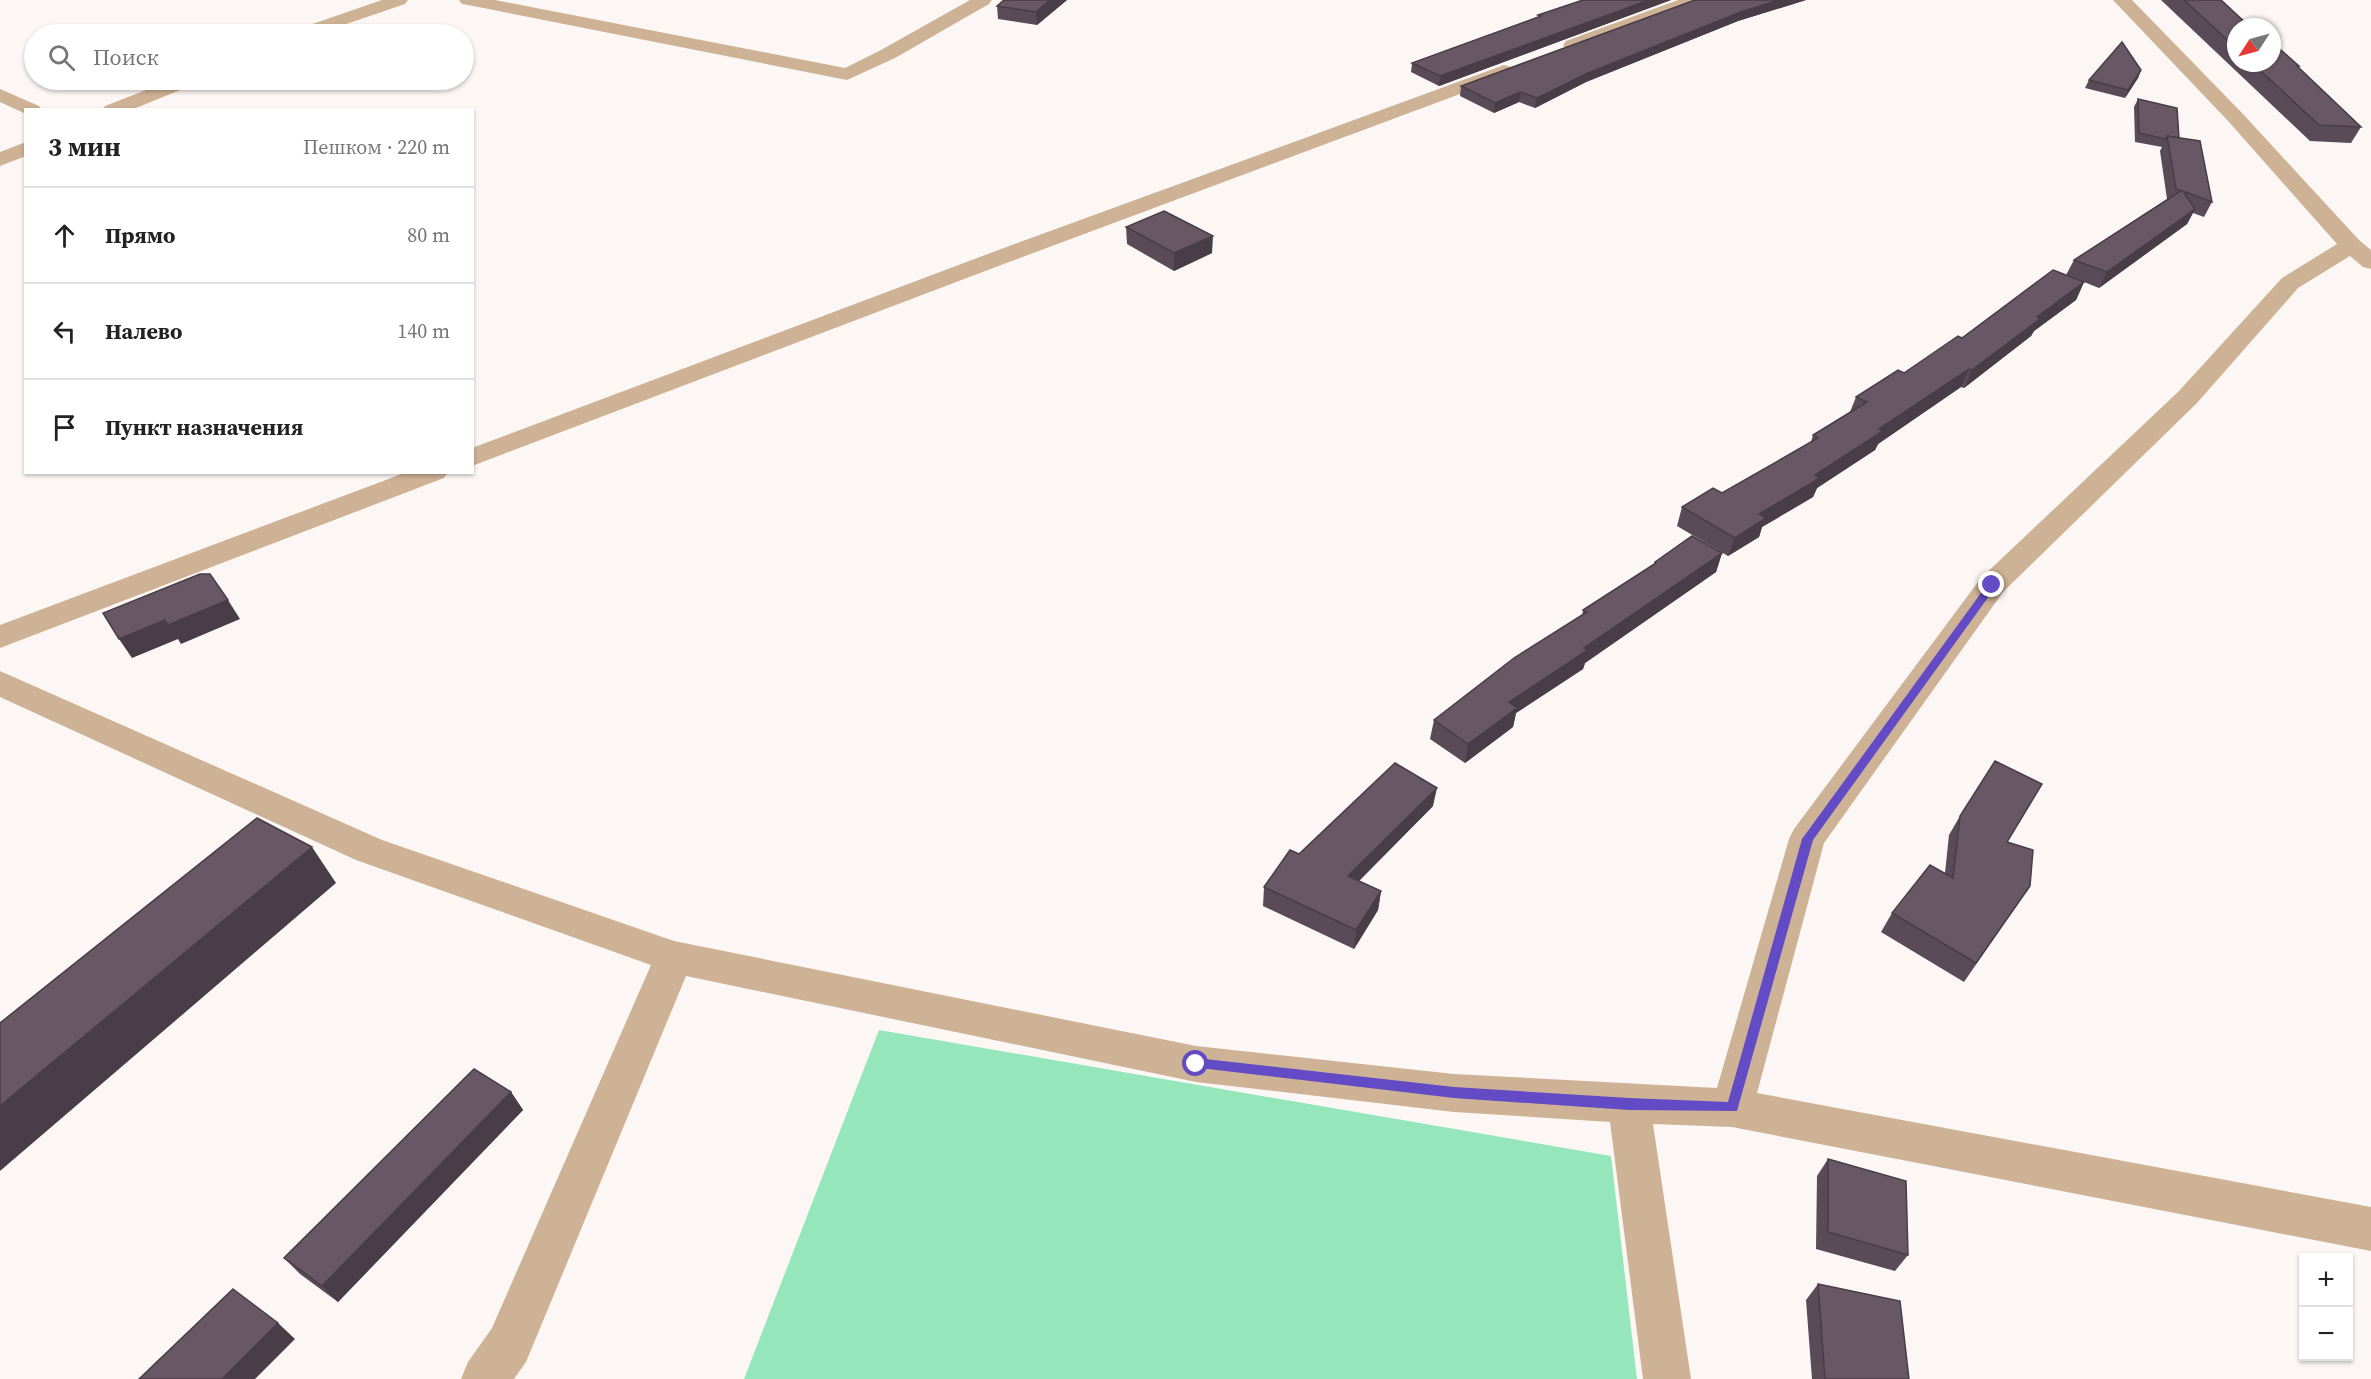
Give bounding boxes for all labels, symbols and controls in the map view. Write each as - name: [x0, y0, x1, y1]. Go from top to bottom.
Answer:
- north arrow: [2227, 18, 2281, 72]
- search box: [24, 24, 474, 90]
- icon: search: [45, 41, 78, 74]
- text: Поиск: [93, 42, 159, 72]
- text: 3 мин: [48, 129, 121, 165]
- text: Пешком · 220 m: [303, 133, 450, 161]
- icon: ahead: [48, 219, 81, 252]
- text: Прямо: [105, 220, 175, 250]
- text: 80 m: [407, 221, 450, 249]
- icon: left: [48, 315, 81, 348]
- text: Налево: [105, 316, 182, 346]
- text: 140 m: [397, 317, 450, 345]
- icon: arrive: [48, 411, 81, 444]
- text: Пункт назначения: [105, 412, 303, 442]
- route end: [1978, 571, 2004, 597]
- route start: [1182, 1050, 1208, 1076]
- map controls: [2299, 1253, 2353, 1361]
- button: +: [2299, 1253, 2353, 1307]
- button: −: [2299, 1307, 2353, 1361]

